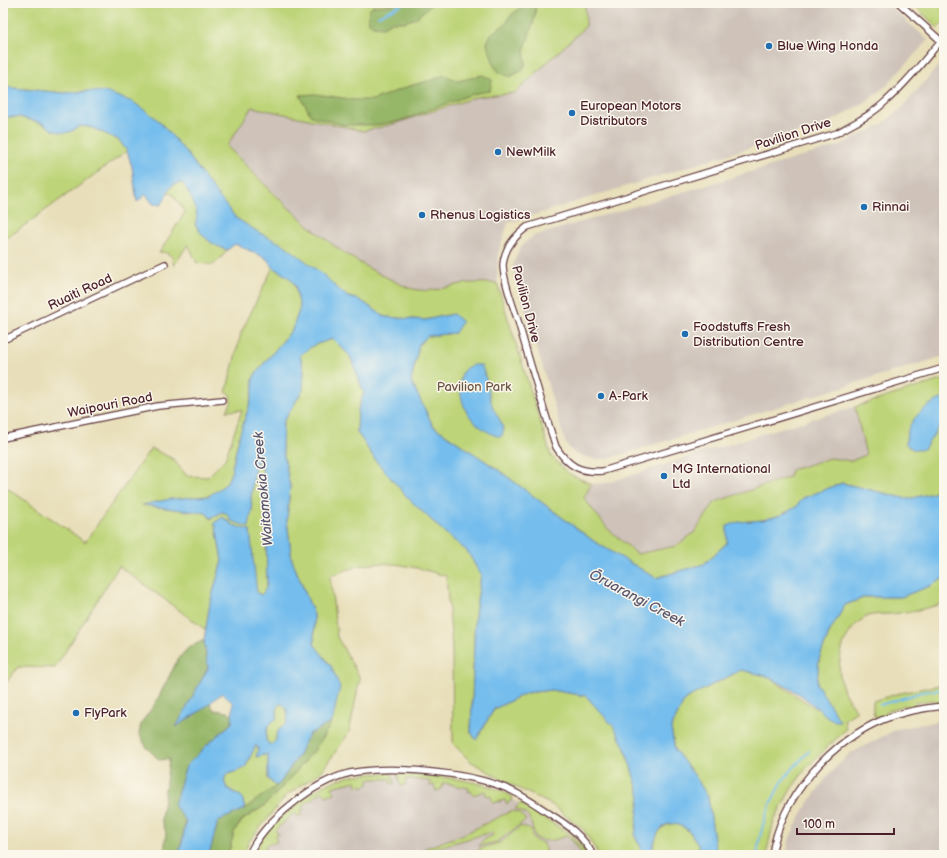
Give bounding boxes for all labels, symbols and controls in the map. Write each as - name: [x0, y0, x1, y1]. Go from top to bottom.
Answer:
- place label: Blue Wing Honda: [777, 38, 878, 54]
- marker: Blue Wing Honda: [764, 41, 774, 51]
- place label: European Motors Distributors: [580, 98, 682, 129]
- marker: European Motors Distributors: [567, 108, 577, 118]
- street label: Pavilion Drive: [753, 114, 833, 154]
- place label: NewMilk: [506, 144, 556, 160]
- marker: NewMilk: [493, 147, 503, 157]
- place label: Rinnai: [872, 199, 909, 215]
- marker: Rinnai: [859, 202, 869, 212]
- place label: Rhenus Logistics: [430, 207, 531, 223]
- marker: Rhenus Logistics: [417, 210, 427, 220]
- street label: Pavilion Drive: [508, 264, 544, 345]
- street label: Ruaiti Road: [45, 270, 115, 314]
- place label: Foodstuffs Fresh Distribution Centre: [693, 319, 804, 350]
- marker: Foodstuffs Fresh Distribution Centre: [680, 329, 690, 339]
- park label: Pavilion Park: [437, 379, 512, 395]
- place label: A-Park: [609, 388, 648, 404]
- street label: Waipouri Road: [66, 389, 154, 421]
- marker: A-Park: [596, 391, 606, 401]
- water label: Waitomokia Creek: [249, 430, 276, 547]
- place label: MG International Ltd: [672, 461, 771, 492]
- marker: MG International Ltd: [659, 471, 669, 481]
- water label: Ōruarangi Creek: [586, 565, 689, 631]
- place label: FlyPark: [84, 705, 127, 721]
- marker: FlyPark: [71, 708, 81, 718]
- scale bar: [797, 810, 894, 836]
- text: 100 m: [803, 817, 835, 832]

